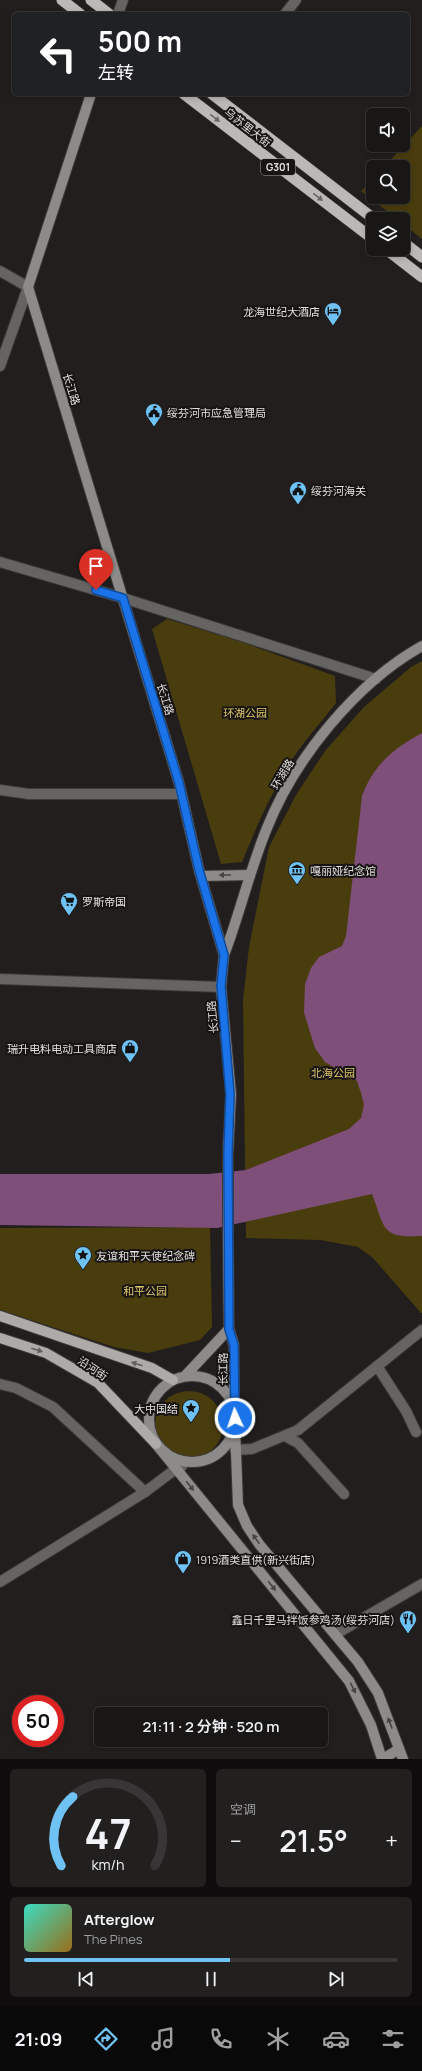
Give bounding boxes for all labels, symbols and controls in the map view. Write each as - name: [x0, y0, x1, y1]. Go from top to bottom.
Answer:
- text: 500 m: [98, 22, 182, 60]
- icon: left: [32, 28, 84, 80]
- text: 左转: [98, 60, 134, 84]
- street label: 乌苏里大街: [222, 104, 274, 150]
- map controls: [366, 108, 410, 256]
- button: sound: [366, 108, 410, 152]
- one-way arrow: [209, 114, 220, 122]
- road number: G301: [261, 159, 295, 175]
- button: search: [366, 160, 410, 204]
- one-way arrow: [312, 193, 323, 201]
- button: layers: [366, 212, 410, 256]
- hotel icon: 龙海世纪大酒店: [323, 301, 343, 326]
- place label: 龙海世纪大酒店: [243, 304, 320, 319]
- street label: 长江路: [60, 371, 84, 407]
- public building icon: 绥芬河市应急管理局: [144, 402, 164, 427]
- place label: 绥芬河市应急管理局: [167, 405, 266, 420]
- public building icon: 绥芬河海关: [288, 480, 308, 505]
- place label: 绥芬河海关: [311, 483, 366, 498]
- pin: [79, 549, 113, 590]
- icon: arrive: [85, 555, 107, 577]
- street label: 长江路: [154, 681, 178, 717]
- park label: 环湖公园: [223, 705, 267, 720]
- street label: 环湖路: [267, 756, 297, 792]
- museum icon: 嘎丽娅纪念馆: [287, 860, 307, 885]
- place label: 嘎丽娅纪念馆: [310, 863, 376, 878]
- one-way arrow: [218, 872, 231, 878]
- supermarket icon: 罗斯帝国: [59, 891, 79, 916]
- place label: 罗斯帝国: [82, 894, 126, 909]
- street label: 长江路: [203, 1000, 221, 1034]
- shop icon: 瑞升电料电动工具商店: [120, 1038, 140, 1063]
- place label: 瑞升电料电动工具商店: [7, 1041, 117, 1056]
- park label: 北海公园: [311, 1065, 355, 1080]
- place icon: 友谊和平天使纪念碑: [73, 1245, 93, 1270]
- place label: 友谊和平天使纪念碑: [96, 1248, 195, 1263]
- park label: 和平公园: [123, 1283, 167, 1298]
- one-way arrow: [31, 1348, 43, 1354]
- street label: 沿河街: [75, 1353, 111, 1383]
- street label: 长江路: [215, 1353, 230, 1386]
- one-way arrow: [131, 1361, 143, 1367]
- position arrow: [214, 1397, 256, 1439]
- place icon: 大中国结: [181, 1398, 201, 1423]
- place label: 大中国结: [134, 1401, 178, 1416]
- one-way arrow: [185, 1480, 194, 1491]
- one-way arrow: [252, 1534, 260, 1544]
- shop icon: 1919酒类直供(新兴街店): [173, 1549, 193, 1574]
- place label: 1919酒类直供(新兴街店): [196, 1552, 316, 1567]
- one-way arrow: [268, 1581, 277, 1591]
- restaurant icon: 鑫日千里马拌饭参鸡汤(绥芬河店): [398, 1609, 418, 1634]
- place label: 鑫日千里马拌饭参鸡汤(绥芬河店): [232, 1612, 395, 1627]
- one-way arrow: [349, 1682, 356, 1694]
- speed limit sign: 50: [12, 1695, 64, 1747]
- text: 21:11 · 2 分钟 · 520 m: [142, 1716, 280, 1737]
- one-way arrow: [386, 1716, 392, 1728]
- text: 空调: [230, 1800, 256, 1818]
- text: 47: [84, 1805, 132, 1861]
- text: 21.5°: [279, 1820, 348, 1861]
- text: −: [230, 1826, 242, 1856]
- text: +: [385, 1826, 398, 1856]
- text: km/h: [91, 1855, 125, 1874]
- text: Afterglow: [84, 1909, 155, 1930]
- text: The Pines: [84, 1930, 143, 1948]
- icon: previous: [75, 1968, 97, 1990]
- icon: pause: [200, 1968, 222, 1990]
- icon: next: [325, 1968, 347, 1990]
- icon: directions: [92, 2025, 120, 2053]
- icon: music: [149, 2025, 177, 2053]
- icon: phone: [207, 2025, 235, 2053]
- icon: climate: [264, 2025, 292, 2053]
- icon: car: [322, 2025, 350, 2053]
- icon: filters: [379, 2025, 407, 2053]
- text: 21:09: [15, 2027, 63, 2051]

